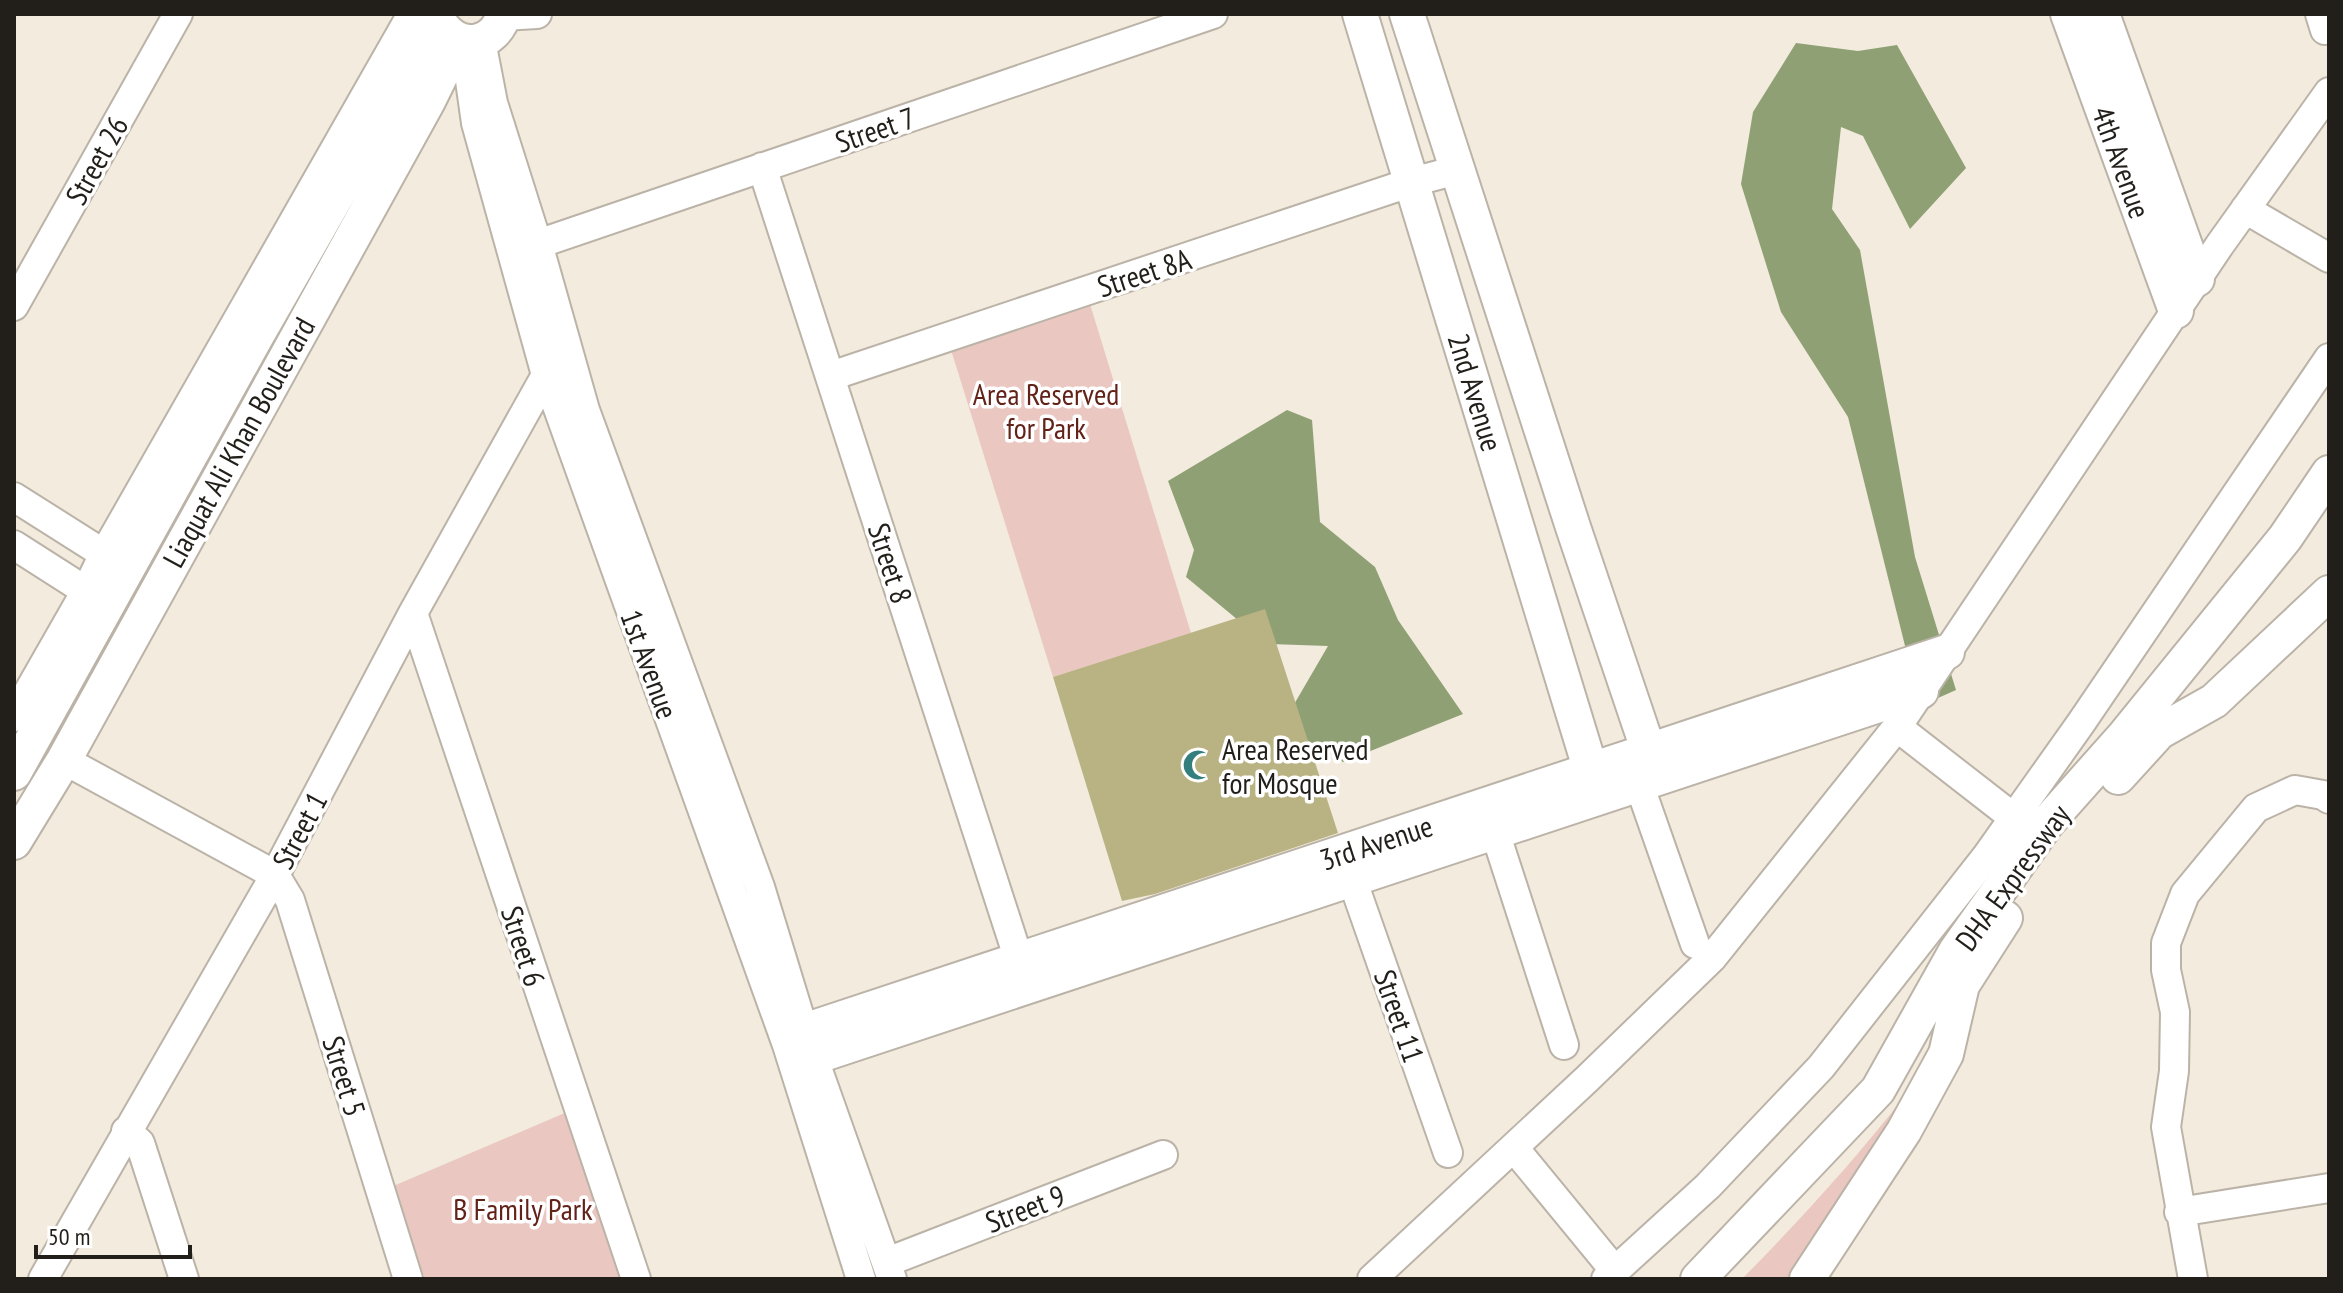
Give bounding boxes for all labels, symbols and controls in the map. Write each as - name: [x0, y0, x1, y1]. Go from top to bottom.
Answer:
- street label: Street 7: [830, 97, 920, 161]
- street label: 4th Avenue: [2084, 101, 2160, 223]
- street label: Street 26: [56, 109, 136, 211]
- street label: Street 8A: [1092, 238, 1197, 305]
- street label: Liaquat Ali Khan Boulevard: [153, 310, 323, 574]
- street label: 2nd Avenue: [1440, 328, 1512, 456]
- park label: Area Reserved for Park: [973, 374, 1119, 447]
- street label: Street 8: [860, 518, 922, 608]
- street label: 1st Avenue: [612, 604, 688, 724]
- place label: Area Reserved for Mosque: [1222, 729, 1369, 802]
- mosque icon: Area Reserved for Mosque: [1181, 748, 1215, 782]
- street label: Street 1: [263, 785, 335, 875]
- street label: DHA Expressway: [1946, 796, 2079, 958]
- street label: 3rd Avenue: [1315, 806, 1437, 878]
- street label: Street 6: [493, 901, 555, 991]
- street label: Street 11: [1366, 965, 1434, 1067]
- street label: Street 5: [314, 1031, 376, 1121]
- street label: Street 9: [980, 1175, 1070, 1241]
- park label: B Family Park: [453, 1189, 593, 1228]
- scale bar: [36, 1209, 190, 1259]
- text: 50 m: [48, 1221, 90, 1252]

